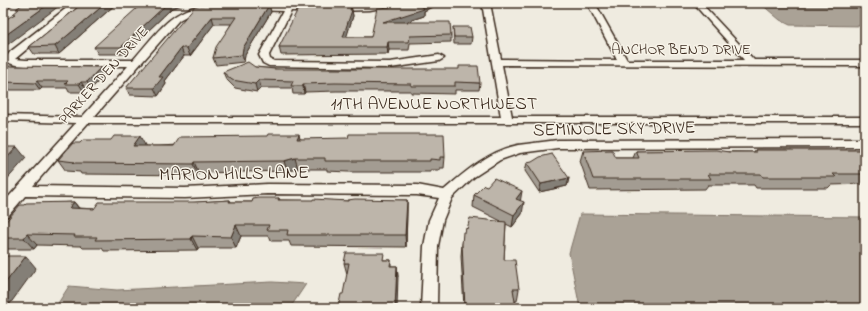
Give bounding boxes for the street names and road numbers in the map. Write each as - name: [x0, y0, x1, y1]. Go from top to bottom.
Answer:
- street label: PARKER DEN DRIVE: [53, 22, 154, 130]
- street label: ANCHOR BEND DRIVE: [611, 39, 751, 61]
- street label: 11TH AVENUE NORTHWEST: [331, 92, 537, 118]
- street label: SEMINOLE SKY DRIVE: [533, 116, 696, 144]
- street label: MARION HILLS LANE: [159, 161, 309, 189]

